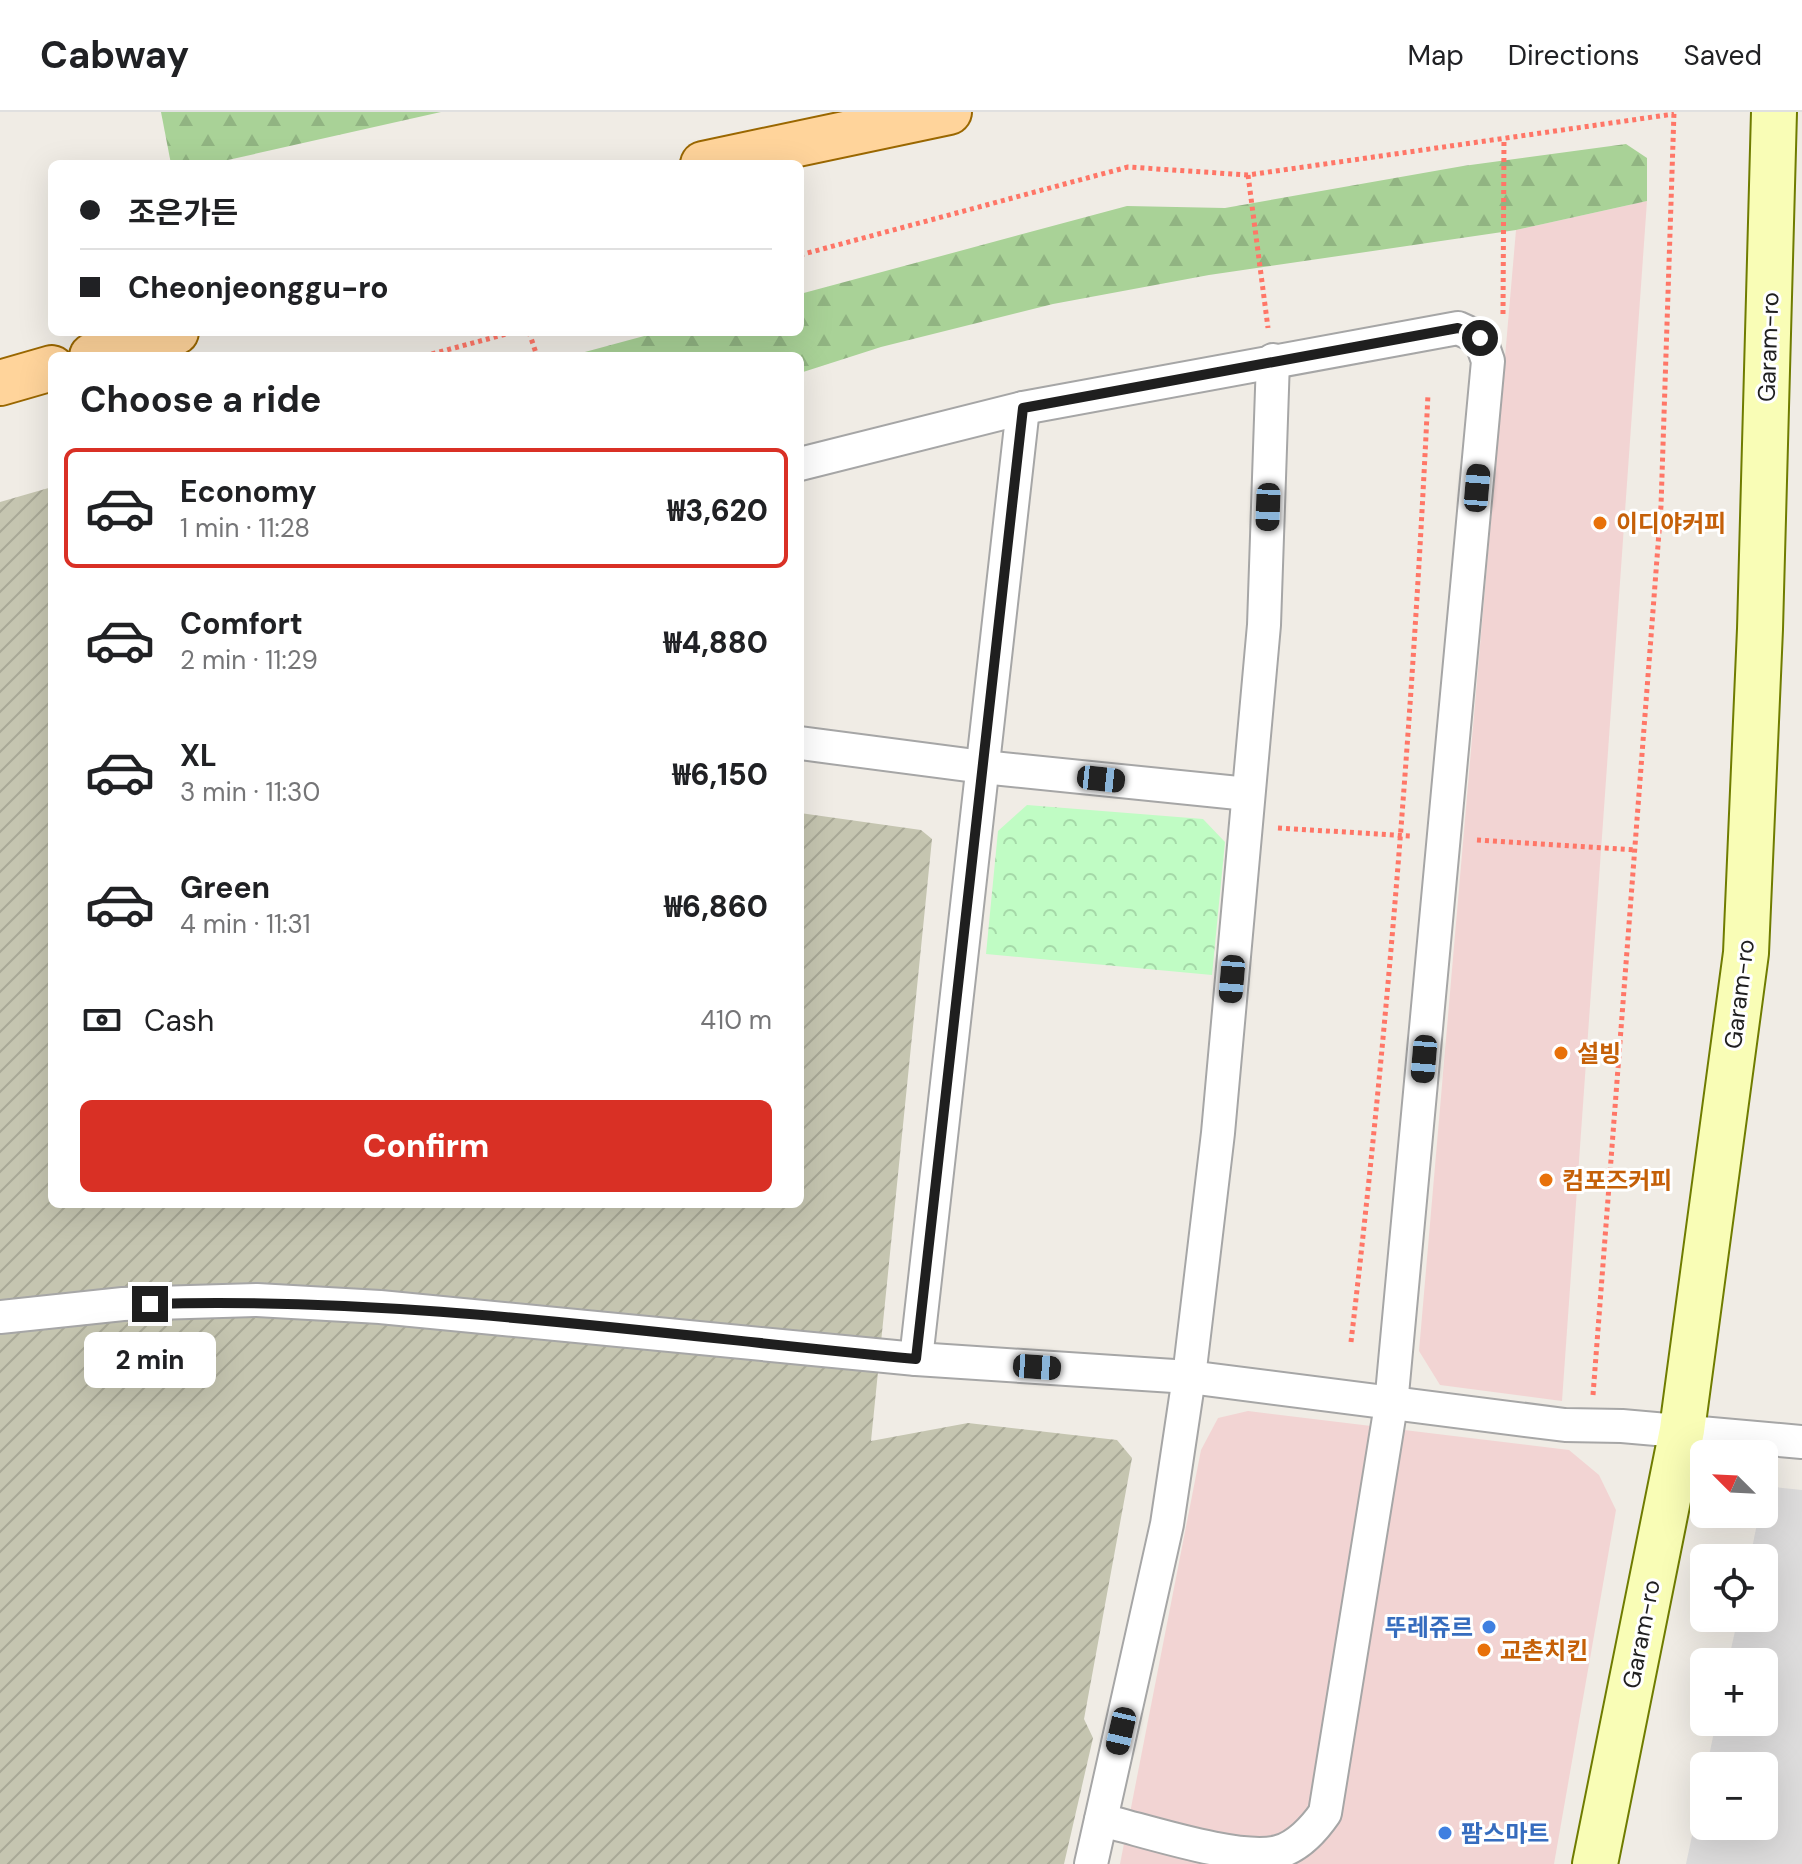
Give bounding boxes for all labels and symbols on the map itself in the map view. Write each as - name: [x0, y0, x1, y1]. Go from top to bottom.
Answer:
- street label: Garam-ro: [1751, 291, 1785, 403]
- route start: [1462, 320, 1498, 356]
- car: [1463, 463, 1491, 513]
- car: [1255, 483, 1281, 531]
- place label: 이디야커피: [1616, 508, 1726, 539]
- marker: 이디야커피: [1591, 514, 1609, 532]
- car: [1076, 765, 1126, 793]
- street label: Garam-ro: [1717, 937, 1761, 1051]
- car: [1218, 954, 1246, 1004]
- car: [1410, 1034, 1438, 1084]
- place label: 설빙: [1577, 1038, 1621, 1069]
- marker: 설빙: [1552, 1044, 1570, 1062]
- place label: 컴포즈커피: [1562, 1165, 1672, 1196]
- marker: 컴포즈커피: [1537, 1171, 1555, 1189]
- route end: [132, 1286, 168, 1322]
- callout: 2 min: [84, 1332, 216, 1388]
- car: [1012, 1353, 1062, 1381]
- north arrow: [1690, 1440, 1778, 1528]
- street label: Garam-ro: [1615, 1577, 1667, 1691]
- place label: 뚜레쥬르: [1385, 1612, 1473, 1643]
- marker: 뚜레쥬르: [1480, 1618, 1498, 1636]
- place label: 교촌치킨: [1500, 1635, 1588, 1666]
- marker: 교촌치킨: [1475, 1641, 1493, 1659]
- car: [1104, 1705, 1138, 1757]
- place label: 팜스마트: [1461, 1818, 1549, 1849]
- marker: 팜스마트: [1436, 1824, 1454, 1842]

